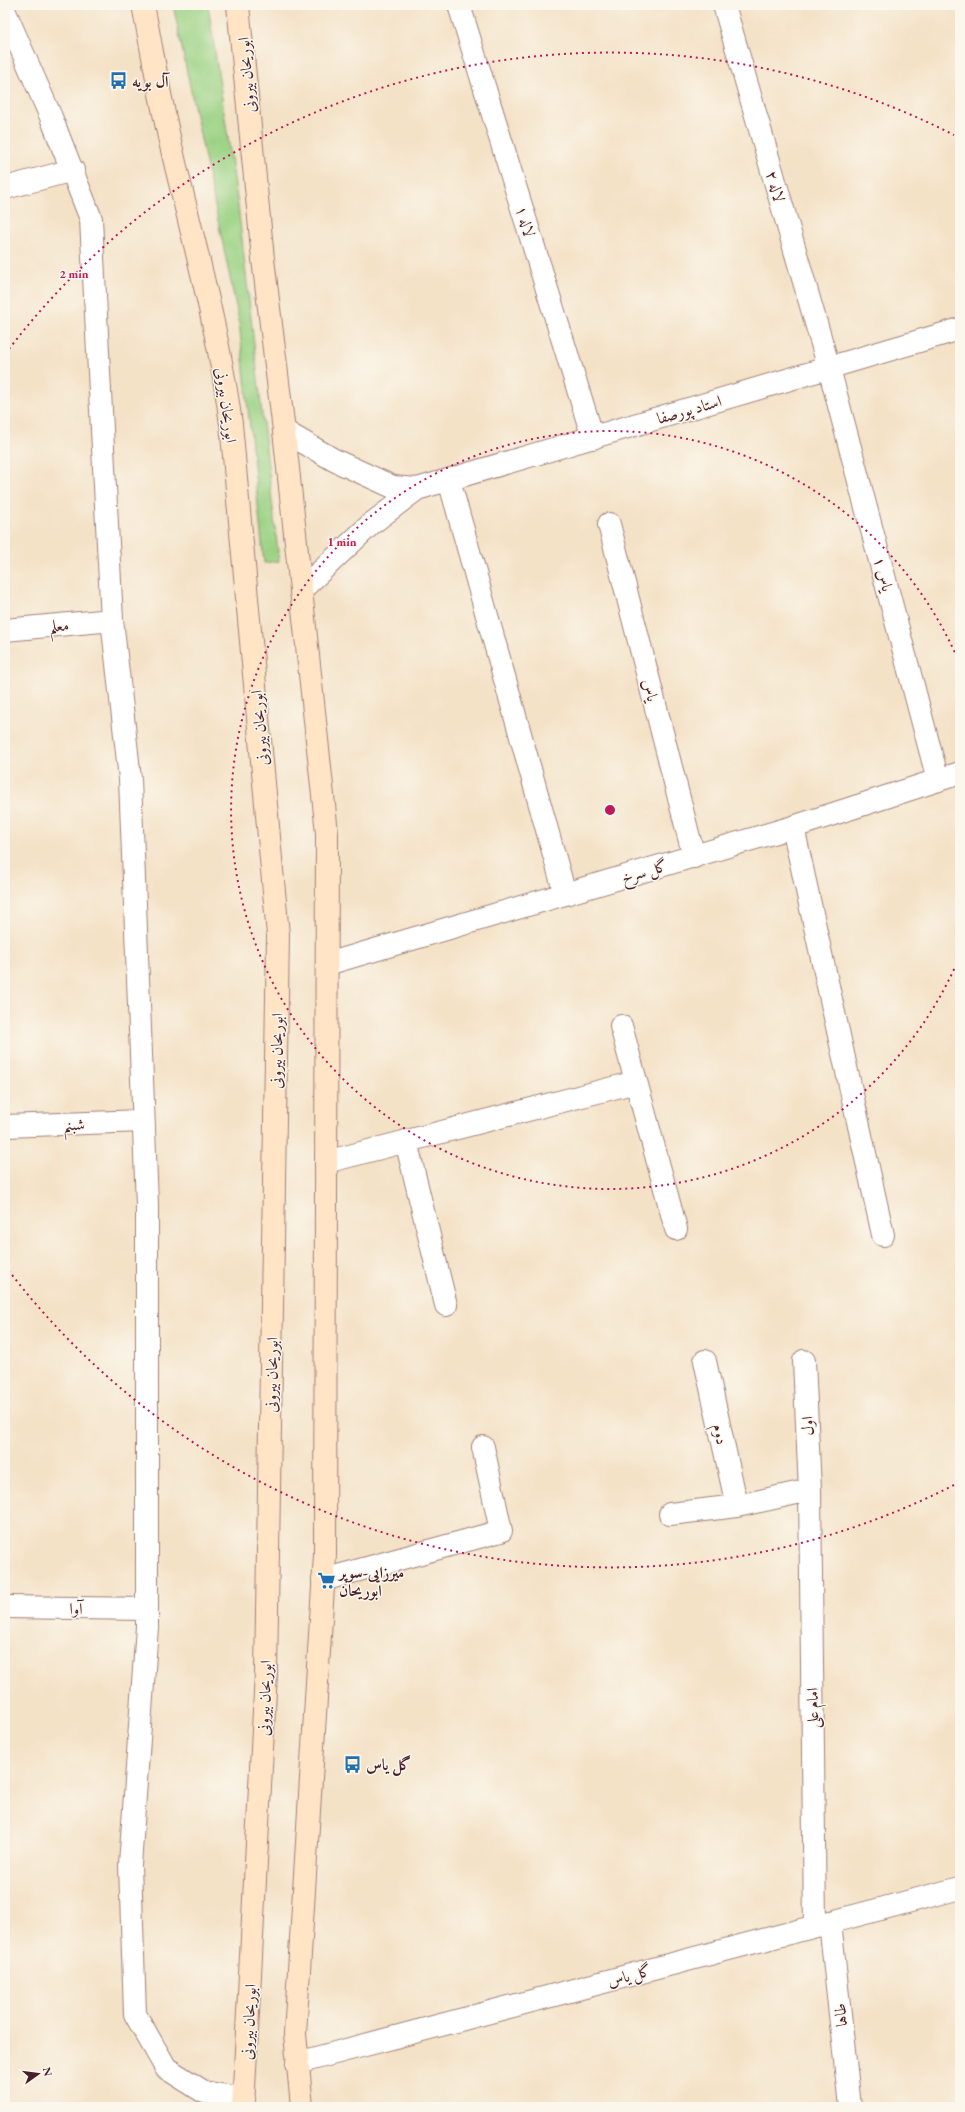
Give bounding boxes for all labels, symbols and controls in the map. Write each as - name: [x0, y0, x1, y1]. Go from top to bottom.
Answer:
- street label: ابوریحان بیرونی: [233, 36, 260, 114]
- bus stop icon: آل بویه: [109, 71, 129, 91]
- place label: آل بویه: [132, 71, 171, 92]
- street label: لاله ۲: [761, 168, 790, 204]
- street label: لاله ۱: [511, 203, 540, 239]
- text: 2 min: [59, 266, 89, 282]
- street label: ابوریحان بیرونی: [211, 366, 242, 444]
- street label: استاد پورصفا: [654, 390, 724, 430]
- text: 1 min: [327, 534, 357, 550]
- street label: یاس ۱: [869, 554, 898, 595]
- street label: معلم: [48, 614, 70, 643]
- street label: یاس: [638, 677, 664, 705]
- street label: ابوریحان بیرونی: [246, 689, 273, 767]
- centre of rings: [603, 803, 617, 817]
- street label: گل سرخ: [619, 855, 671, 892]
- street label: ابوریحان بیرونی: [265, 1013, 288, 1089]
- street label: شبنم: [63, 1114, 86, 1141]
- street label: ابوریحان بیرونی: [260, 1337, 283, 1413]
- street label: اول: [797, 1416, 818, 1436]
- street label: دوم: [704, 1422, 733, 1447]
- place label: میرزایی-سوپر ابوریحان: [337, 1562, 404, 1601]
- supermarket icon: میرزایی-سوپر ابوریحان: [316, 1571, 336, 1591]
- street label: آوا: [69, 1598, 84, 1619]
- street label: ابوریحان بیرونی: [253, 1660, 276, 1736]
- street label: امام علی: [802, 1687, 827, 1728]
- bus stop icon: گل یاس: [343, 1754, 363, 1774]
- place label: گل یاس: [366, 1754, 411, 1776]
- street label: گل یاس: [605, 1960, 654, 1992]
- street label: ابوریحان بیرونی: [236, 1984, 261, 2061]
- street label: طاها: [829, 2002, 852, 2028]
- north arrow: [18, 2054, 58, 2094]
- text: N: [40, 2066, 56, 2078]

